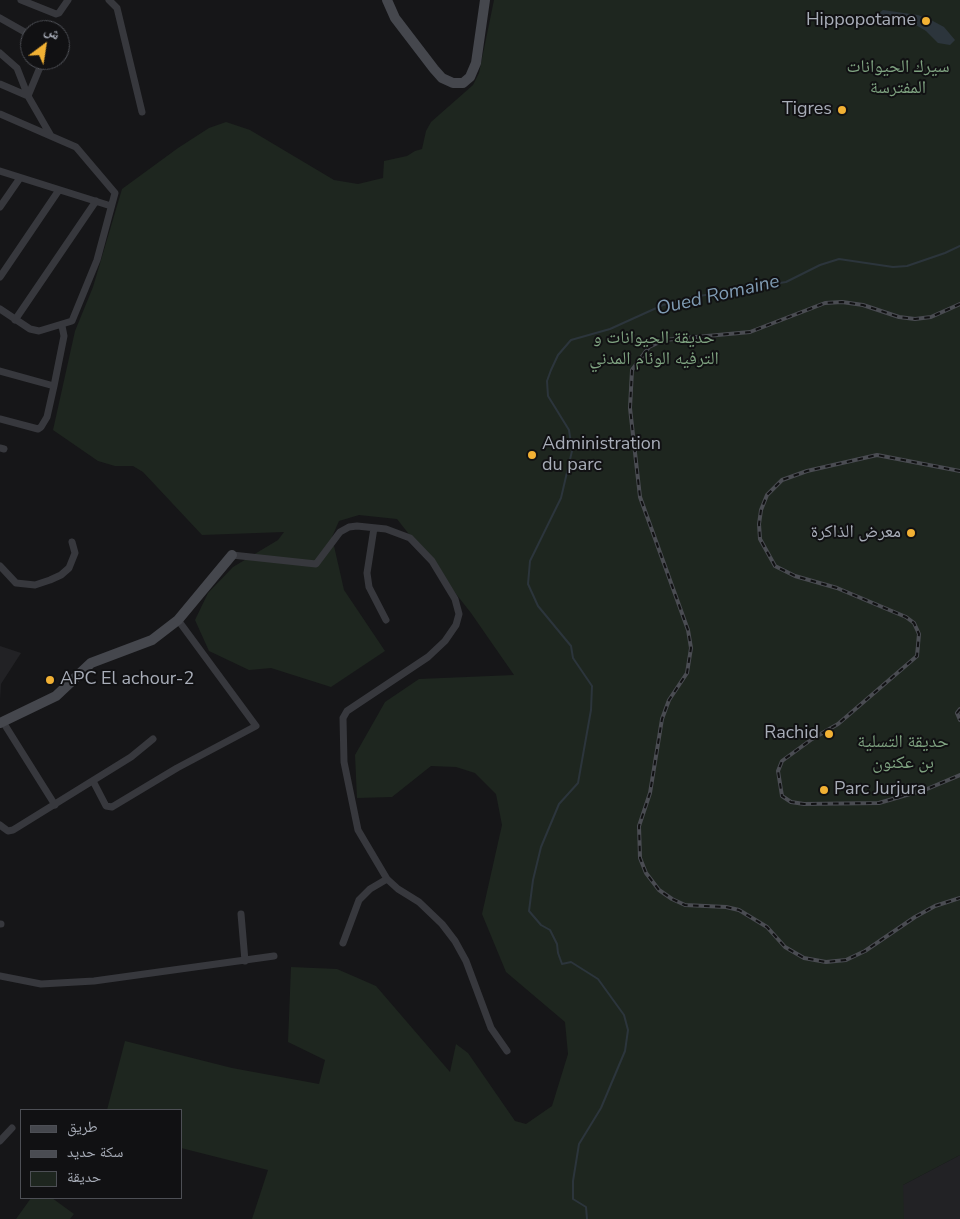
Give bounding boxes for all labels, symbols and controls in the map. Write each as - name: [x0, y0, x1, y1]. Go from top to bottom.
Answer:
- place label: Hippopotame: [806, 10, 916, 32]
- marker: Hippopotame: [920, 15, 932, 27]
- north arrow: [20, 20, 70, 70]
- text: ش: [41, 21, 64, 45]
- park label: سيرك الحيوانات المفترسة: [847, 57, 949, 100]
- place label: Tigres: [782, 99, 832, 121]
- marker: Tigres: [836, 104, 848, 116]
- water label: Oued Romaine: [654, 271, 782, 321]
- park label: حديقة الحيوانات و الترفيه الوئام المدني: [589, 328, 719, 370]
- place label: Administration du parc: [542, 434, 661, 476]
- marker: Administration du parc: [526, 449, 538, 461]
- place label: معرض الذاكرة: [811, 522, 901, 544]
- marker: معرض الذاكرة: [905, 527, 917, 539]
- place label: APC El achour-2: [60, 669, 194, 691]
- marker: APC El achour-2: [44, 674, 56, 686]
- place label: Rachid: [764, 723, 819, 745]
- marker: Rachid: [823, 728, 835, 740]
- park label: حديقة التسلية بن عكنون: [857, 732, 949, 774]
- place label: Parc Jurjura: [834, 779, 926, 801]
- marker: Parc Jurjura: [818, 784, 830, 796]
- legend: [20, 1109, 182, 1199]
- text: طريق: [67, 1117, 98, 1137]
- text: سكة حديد: [67, 1142, 123, 1162]
- text: حديقة: [67, 1167, 101, 1187]

